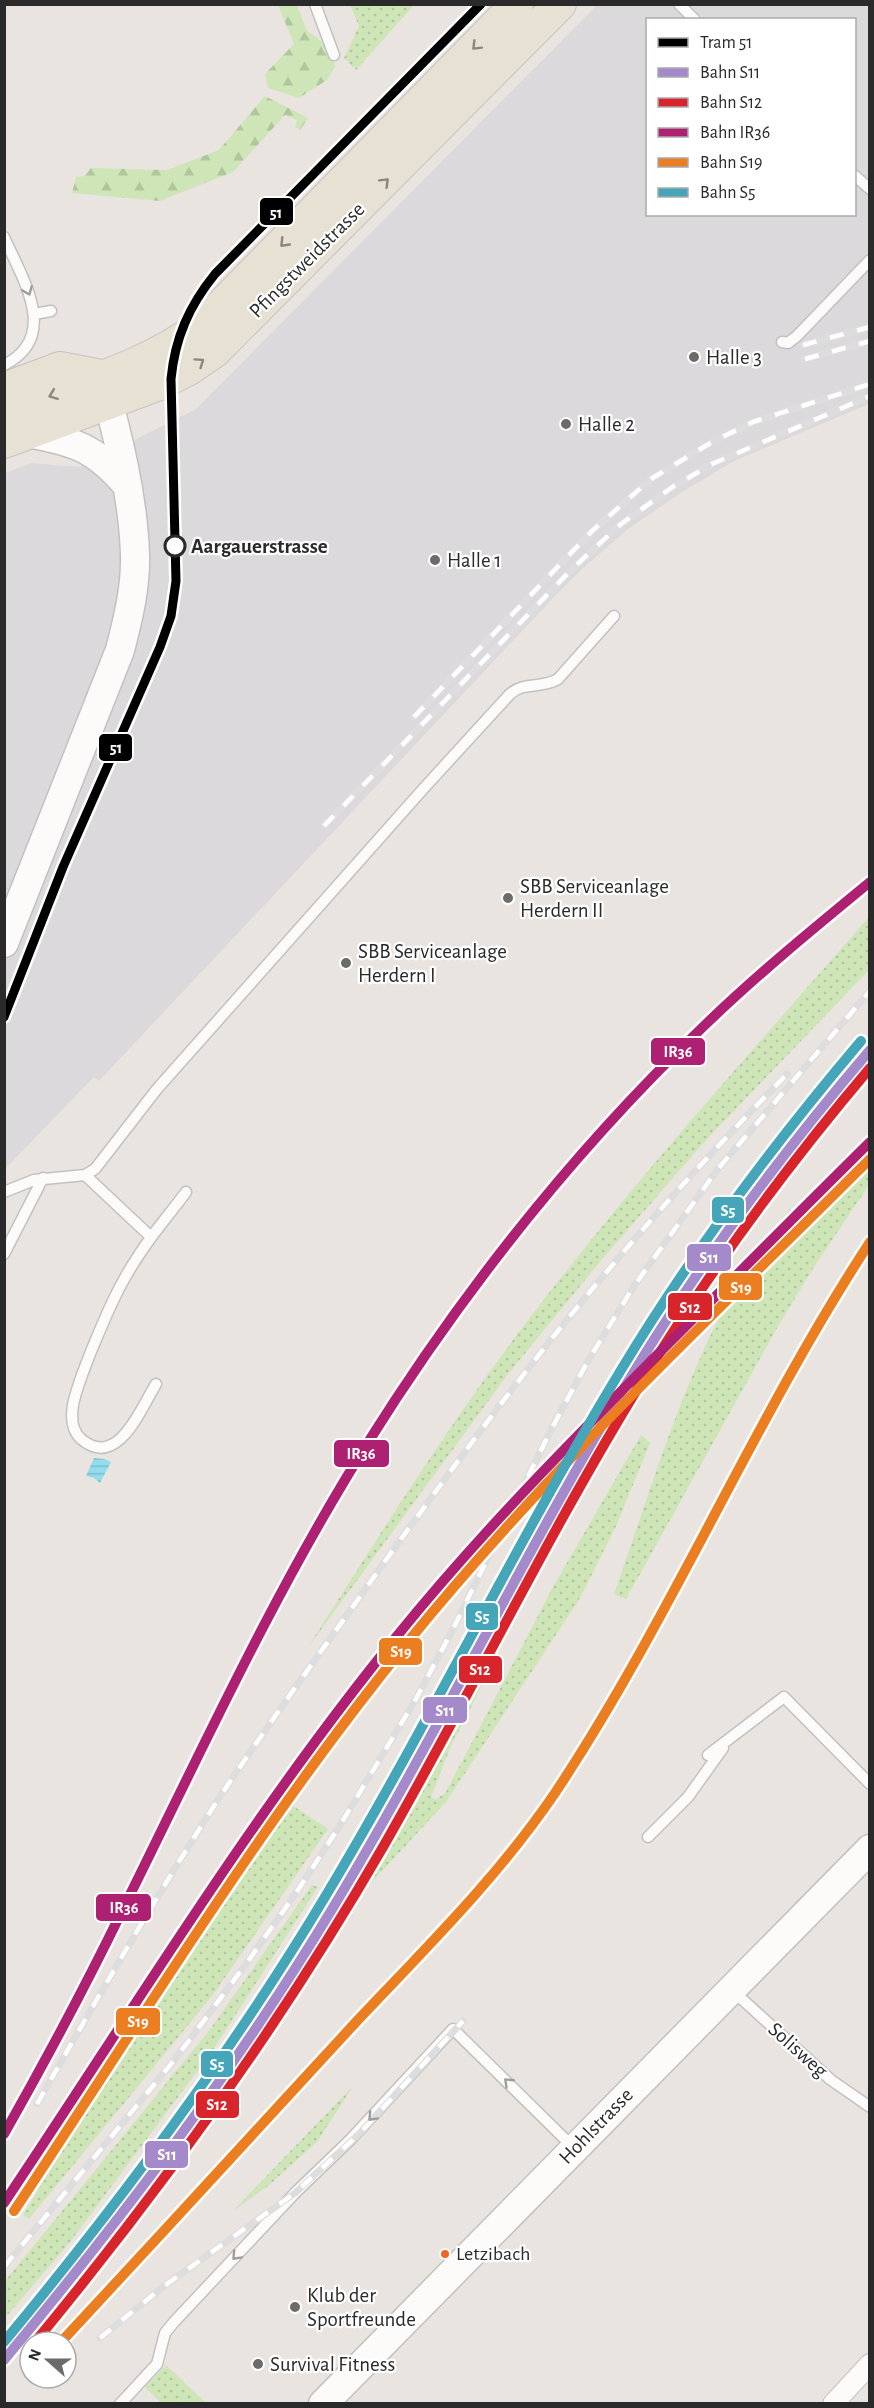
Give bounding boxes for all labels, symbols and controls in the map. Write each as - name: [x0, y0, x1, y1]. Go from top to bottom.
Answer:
- legend: [646, 18, 856, 216]
- text: Tram 51: [700, 34, 753, 52]
- one-way arrow: [473, 39, 484, 50]
- text: Bahn S11: [700, 64, 760, 82]
- text: Bahn S12: [700, 94, 762, 112]
- text: Bahn IR36: [700, 124, 770, 142]
- text: Bahn S19: [700, 154, 763, 172]
- one-way arrow: [378, 178, 388, 189]
- text: Bahn S5: [700, 184, 755, 202]
- line badge: 51: [259, 197, 294, 226]
- street label: Pfingstweidstrasse: [245, 198, 369, 322]
- text: 51: [270, 205, 282, 221]
- one-way arrow: [280, 235, 291, 246]
- one-way arrow: [21, 285, 33, 296]
- place label: Halle 3: [706, 347, 762, 368]
- marker: Halle 3: [687, 350, 701, 364]
- one-way arrow: [193, 358, 204, 369]
- one-way arrow: [48, 387, 59, 400]
- place label: Halle 2: [578, 414, 635, 435]
- marker: Halle 2: [559, 417, 573, 431]
- marker: Aargauerstrasse: [164, 535, 186, 557]
- place label: Aargauerstrasse: [191, 536, 328, 557]
- place label: Halle 1: [447, 550, 501, 571]
- marker: Halle 1: [428, 553, 442, 567]
- line badge: 51: [98, 733, 133, 762]
- text: 51: [110, 740, 122, 756]
- place label: SBB Serviceanlage Herdern II: [520, 876, 669, 921]
- marker: SBB Serviceanlage Herdern II: [501, 891, 515, 905]
- place label: SBB Serviceanlage Herdern I: [358, 941, 507, 986]
- marker: SBB Serviceanlage Herdern I: [339, 956, 353, 970]
- line badge: IR36: [650, 1037, 706, 1066]
- text: IR36: [664, 1044, 693, 1060]
- line badge: S5: [711, 1196, 745, 1224]
- text: S5: [721, 1203, 736, 1219]
- line badge: S11: [686, 1243, 732, 1272]
- text: S11: [699, 1250, 719, 1266]
- line badge: S19: [718, 1272, 763, 1301]
- text: S19: [730, 1280, 752, 1296]
- line badge: S12: [667, 1292, 713, 1321]
- text: S12: [679, 1300, 701, 1316]
- line badge: IR36: [333, 1439, 390, 1468]
- text: IR36: [347, 1446, 376, 1462]
- line badge: S5: [465, 1602, 499, 1631]
- text: S5: [475, 1609, 490, 1625]
- line badge: S19: [378, 1637, 423, 1666]
- text: S19: [390, 1644, 412, 1660]
- line badge: S12: [458, 1655, 503, 1684]
- text: S12: [469, 1662, 491, 1678]
- line badge: S11: [422, 1696, 468, 1724]
- text: S11: [435, 1703, 455, 1719]
- line badge: IR36: [95, 1893, 152, 1922]
- text: IR36: [110, 1900, 139, 1916]
- line badge: S19: [115, 2007, 161, 2036]
- text: S19: [127, 2014, 149, 2030]
- street label: Solisweg: [764, 2018, 832, 2082]
- line badge: S5: [200, 2050, 234, 2078]
- text: S5: [210, 2057, 225, 2073]
- one-way arrow: [504, 2078, 515, 2089]
- street label: Hohlstrasse: [555, 2084, 637, 2168]
- line badge: S12: [195, 2090, 240, 2119]
- text: S12: [206, 2097, 228, 2113]
- one-way arrow: [368, 2110, 379, 2120]
- line badge: S11: [144, 2140, 189, 2169]
- text: S11: [157, 2147, 177, 2163]
- place label: Letzibach: [456, 2244, 530, 2264]
- marker: Letzibach: [439, 2248, 451, 2260]
- one-way arrow: [232, 2249, 243, 2260]
- place label: Klub der Sportfreunde: [307, 2285, 416, 2330]
- marker: Klub der Sportfreunde: [288, 2300, 302, 2314]
- north arrow: [18, 2330, 78, 2390]
- text: N: [25, 2347, 44, 2363]
- place label: Survival Fitness: [270, 2354, 395, 2375]
- marker: Survival Fitness: [251, 2357, 265, 2371]

